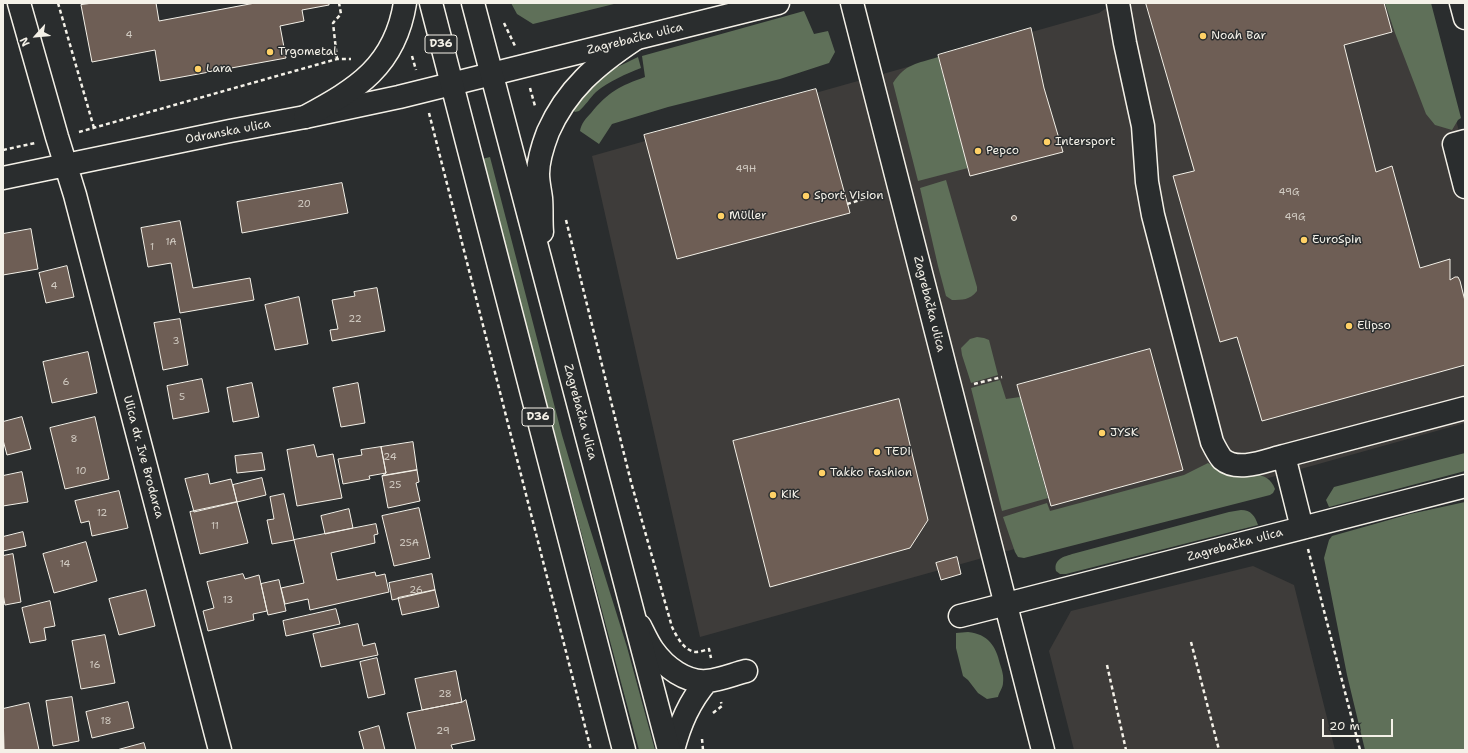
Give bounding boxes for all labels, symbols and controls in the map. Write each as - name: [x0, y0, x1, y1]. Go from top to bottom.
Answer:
- north arrow: [16, 16, 56, 56]
- street label: Zagrebačka ulica: [585, 20, 685, 58]
- house number: 4: [126, 29, 132, 41]
- place label: Noah Bar: [1211, 29, 1266, 43]
- marker: Noah Bar: [1198, 31, 1208, 41]
- text: N: [16, 34, 34, 49]
- road number: D36: [425, 35, 457, 53]
- place label: Trgometal: [278, 45, 337, 59]
- marker: Trgometal: [265, 47, 275, 57]
- place label: Lara: [206, 62, 232, 76]
- marker: Lara: [193, 64, 203, 74]
- street label: Odranska ulica: [184, 117, 272, 147]
- place label: Intersport: [1055, 135, 1115, 149]
- marker: Intersport: [1042, 137, 1052, 147]
- place label: Pepco: [986, 144, 1019, 158]
- marker: Pepco: [973, 146, 983, 156]
- house number: 49H: [736, 163, 756, 175]
- house number: 49G: [1278, 186, 1300, 198]
- place label: Sport Vision: [814, 189, 884, 203]
- marker: Sport Vision: [801, 191, 811, 201]
- house number: 20: [297, 198, 311, 210]
- place label: Müller: [729, 209, 767, 223]
- marker: Müller: [716, 211, 726, 221]
- house number: 49G: [1284, 211, 1306, 223]
- place label: EuroSpin: [1312, 233, 1362, 247]
- marker: EuroSpin: [1299, 235, 1309, 245]
- house number: 1A: [165, 236, 177, 248]
- house number: 1: [150, 241, 154, 253]
- street label: Zagrebačka ulica: [910, 254, 948, 354]
- house number: 4: [51, 280, 57, 292]
- house number: 22: [348, 313, 362, 325]
- place label: Elipso: [1357, 319, 1391, 333]
- marker: Elipso: [1344, 321, 1354, 331]
- house number: 3: [173, 335, 179, 347]
- street label: Zagrebačka ulica: [560, 363, 600, 461]
- house number: 6: [63, 376, 69, 388]
- house number: 5: [179, 391, 185, 403]
- street label: Ulica dr. Ive Brodarca: [120, 394, 166, 520]
- road number: D36: [522, 408, 554, 426]
- place label: JYSK: [1110, 426, 1139, 440]
- marker: JYSK: [1097, 428, 1107, 438]
- house number: 8: [71, 433, 77, 445]
- place label: TEDi: [885, 445, 911, 459]
- marker: TEDi: [872, 447, 882, 457]
- house number: 24: [383, 451, 397, 463]
- house number: 10: [76, 465, 86, 477]
- place label: Takko Fashion: [830, 466, 912, 480]
- marker: Takko Fashion: [817, 468, 827, 478]
- house number: 25: [389, 479, 401, 491]
- place label: KiK: [781, 488, 800, 502]
- marker: KiK: [768, 490, 778, 500]
- house number: 12: [97, 507, 107, 519]
- house number: 11: [211, 520, 219, 532]
- street label: Zagrebačka ulica: [1186, 525, 1284, 565]
- house number: 25A: [399, 537, 419, 549]
- house number: 14: [60, 558, 70, 570]
- house number: 26: [409, 584, 423, 596]
- house number: 13: [223, 594, 233, 606]
- house number: 16: [90, 659, 100, 671]
- house number: 28: [438, 688, 452, 700]
- scale bar: [1324, 711, 1395, 737]
- house number: 18: [100, 715, 112, 727]
- text: 20 m: [1329, 718, 1360, 734]
- house number: 29: [436, 725, 450, 737]

